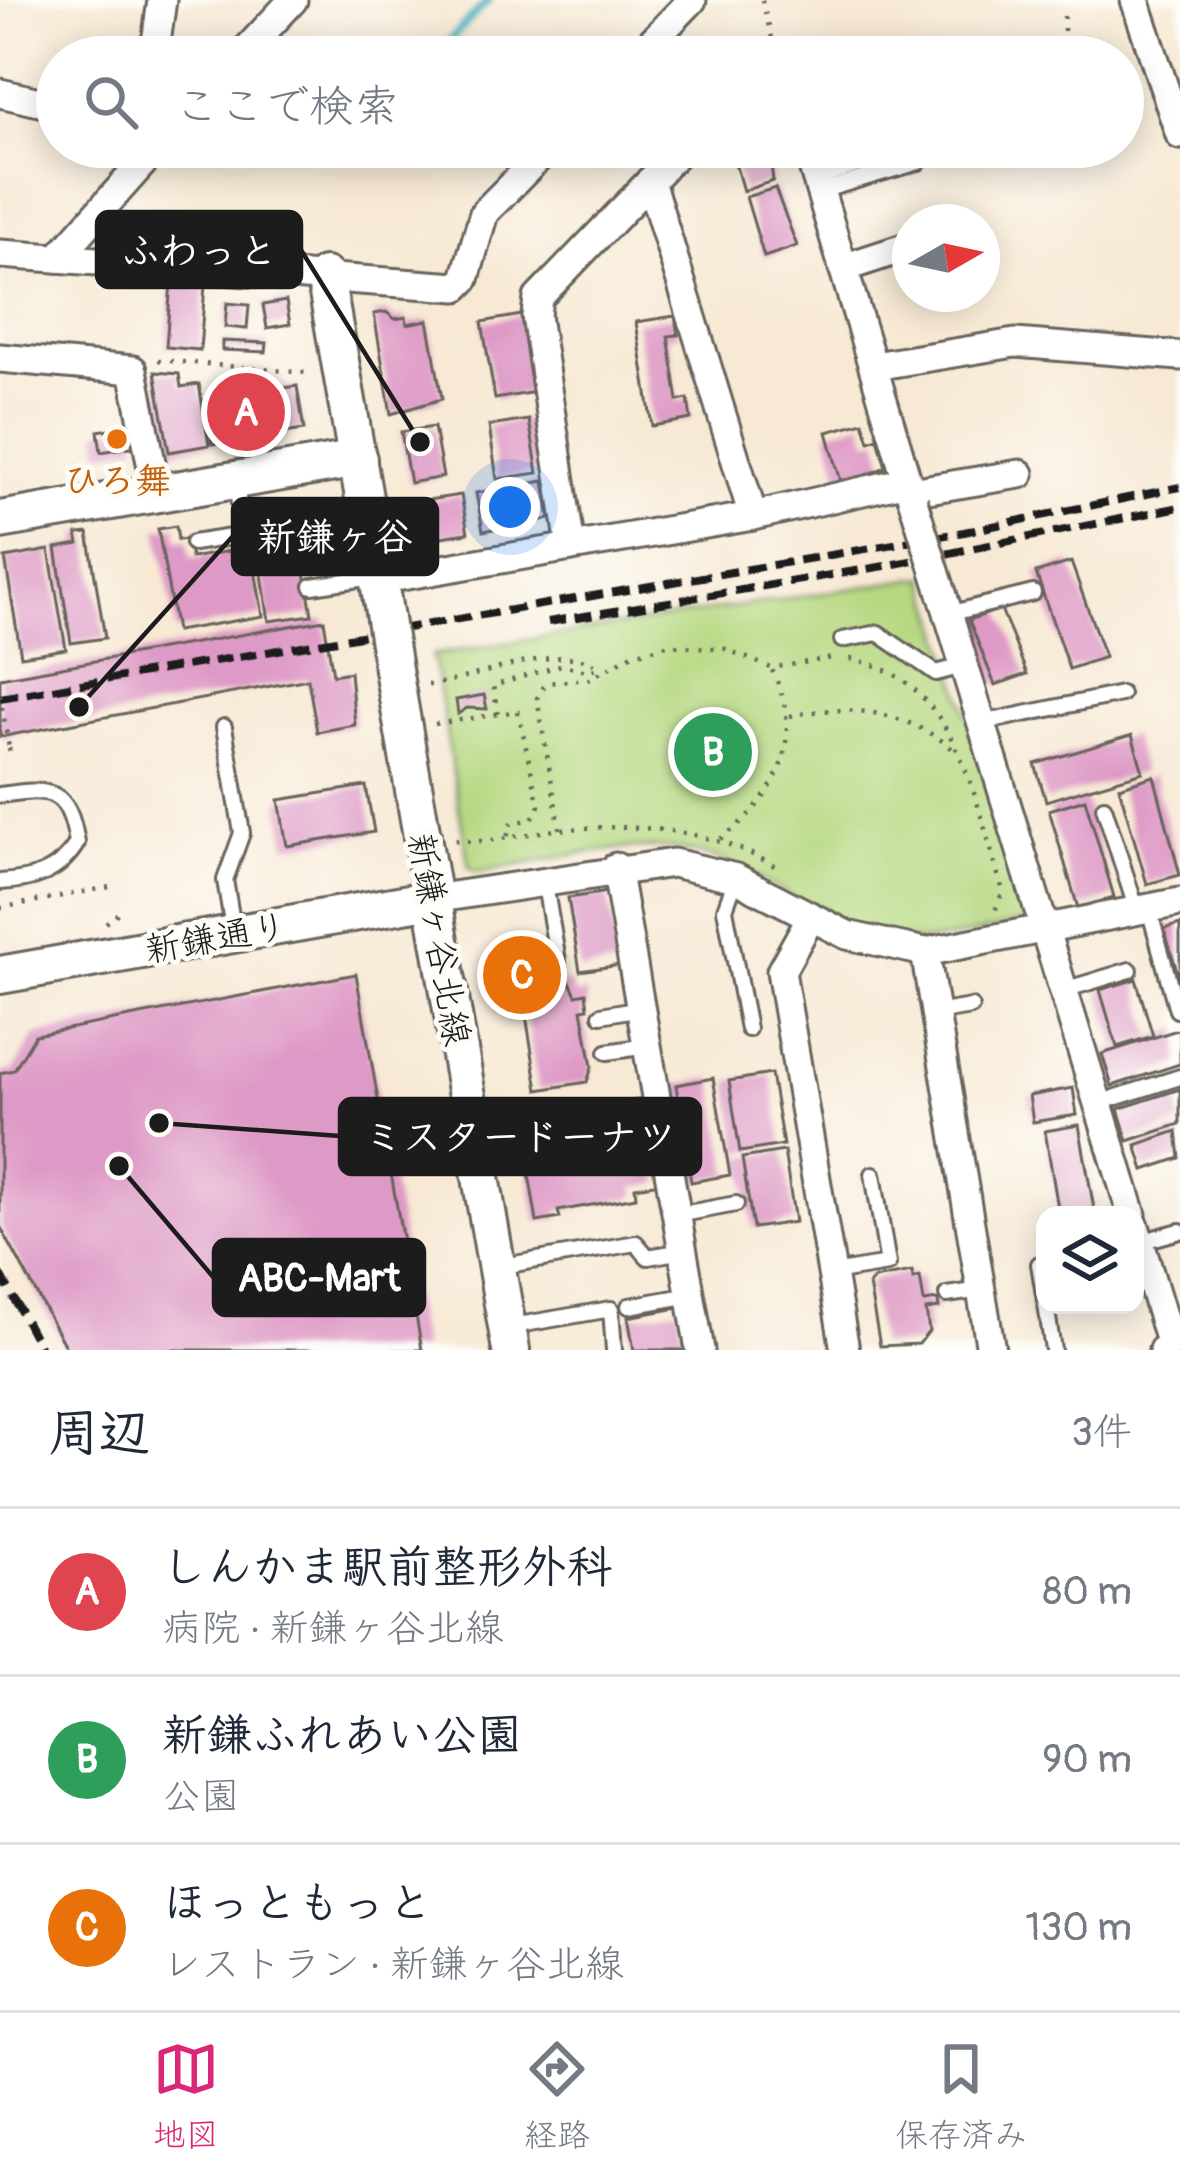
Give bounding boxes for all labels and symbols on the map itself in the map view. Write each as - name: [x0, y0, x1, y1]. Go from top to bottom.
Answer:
- north arrow: [892, 204, 1000, 312]
- callout: ふわっと: [97, 212, 301, 287]
- text: ふわっと: [121, 227, 277, 276]
- pin: A: [207, 367, 285, 457]
- marker: ひろ舞: [104, 426, 130, 452]
- place label: ひろ舞: [63, 459, 171, 504]
- your location: [480, 477, 540, 537]
- callout: 新鎌ヶ谷: [233, 499, 437, 574]
- text: 新鎌ヶ谷: [257, 513, 413, 562]
- pin: B: [674, 707, 752, 797]
- street label: 新鎌ヶ谷北線: [398, 829, 479, 1050]
- street label: 新鎌通り: [141, 904, 291, 973]
- pin: C: [483, 930, 561, 1020]
- callout: ミスタードーナツ: [340, 1099, 700, 1174]
- text: ミスタードーナツ: [364, 1113, 676, 1162]
- callout: ABC-Mart: [214, 1240, 424, 1315]
- text: ABC-Mart: [238, 1254, 402, 1303]

